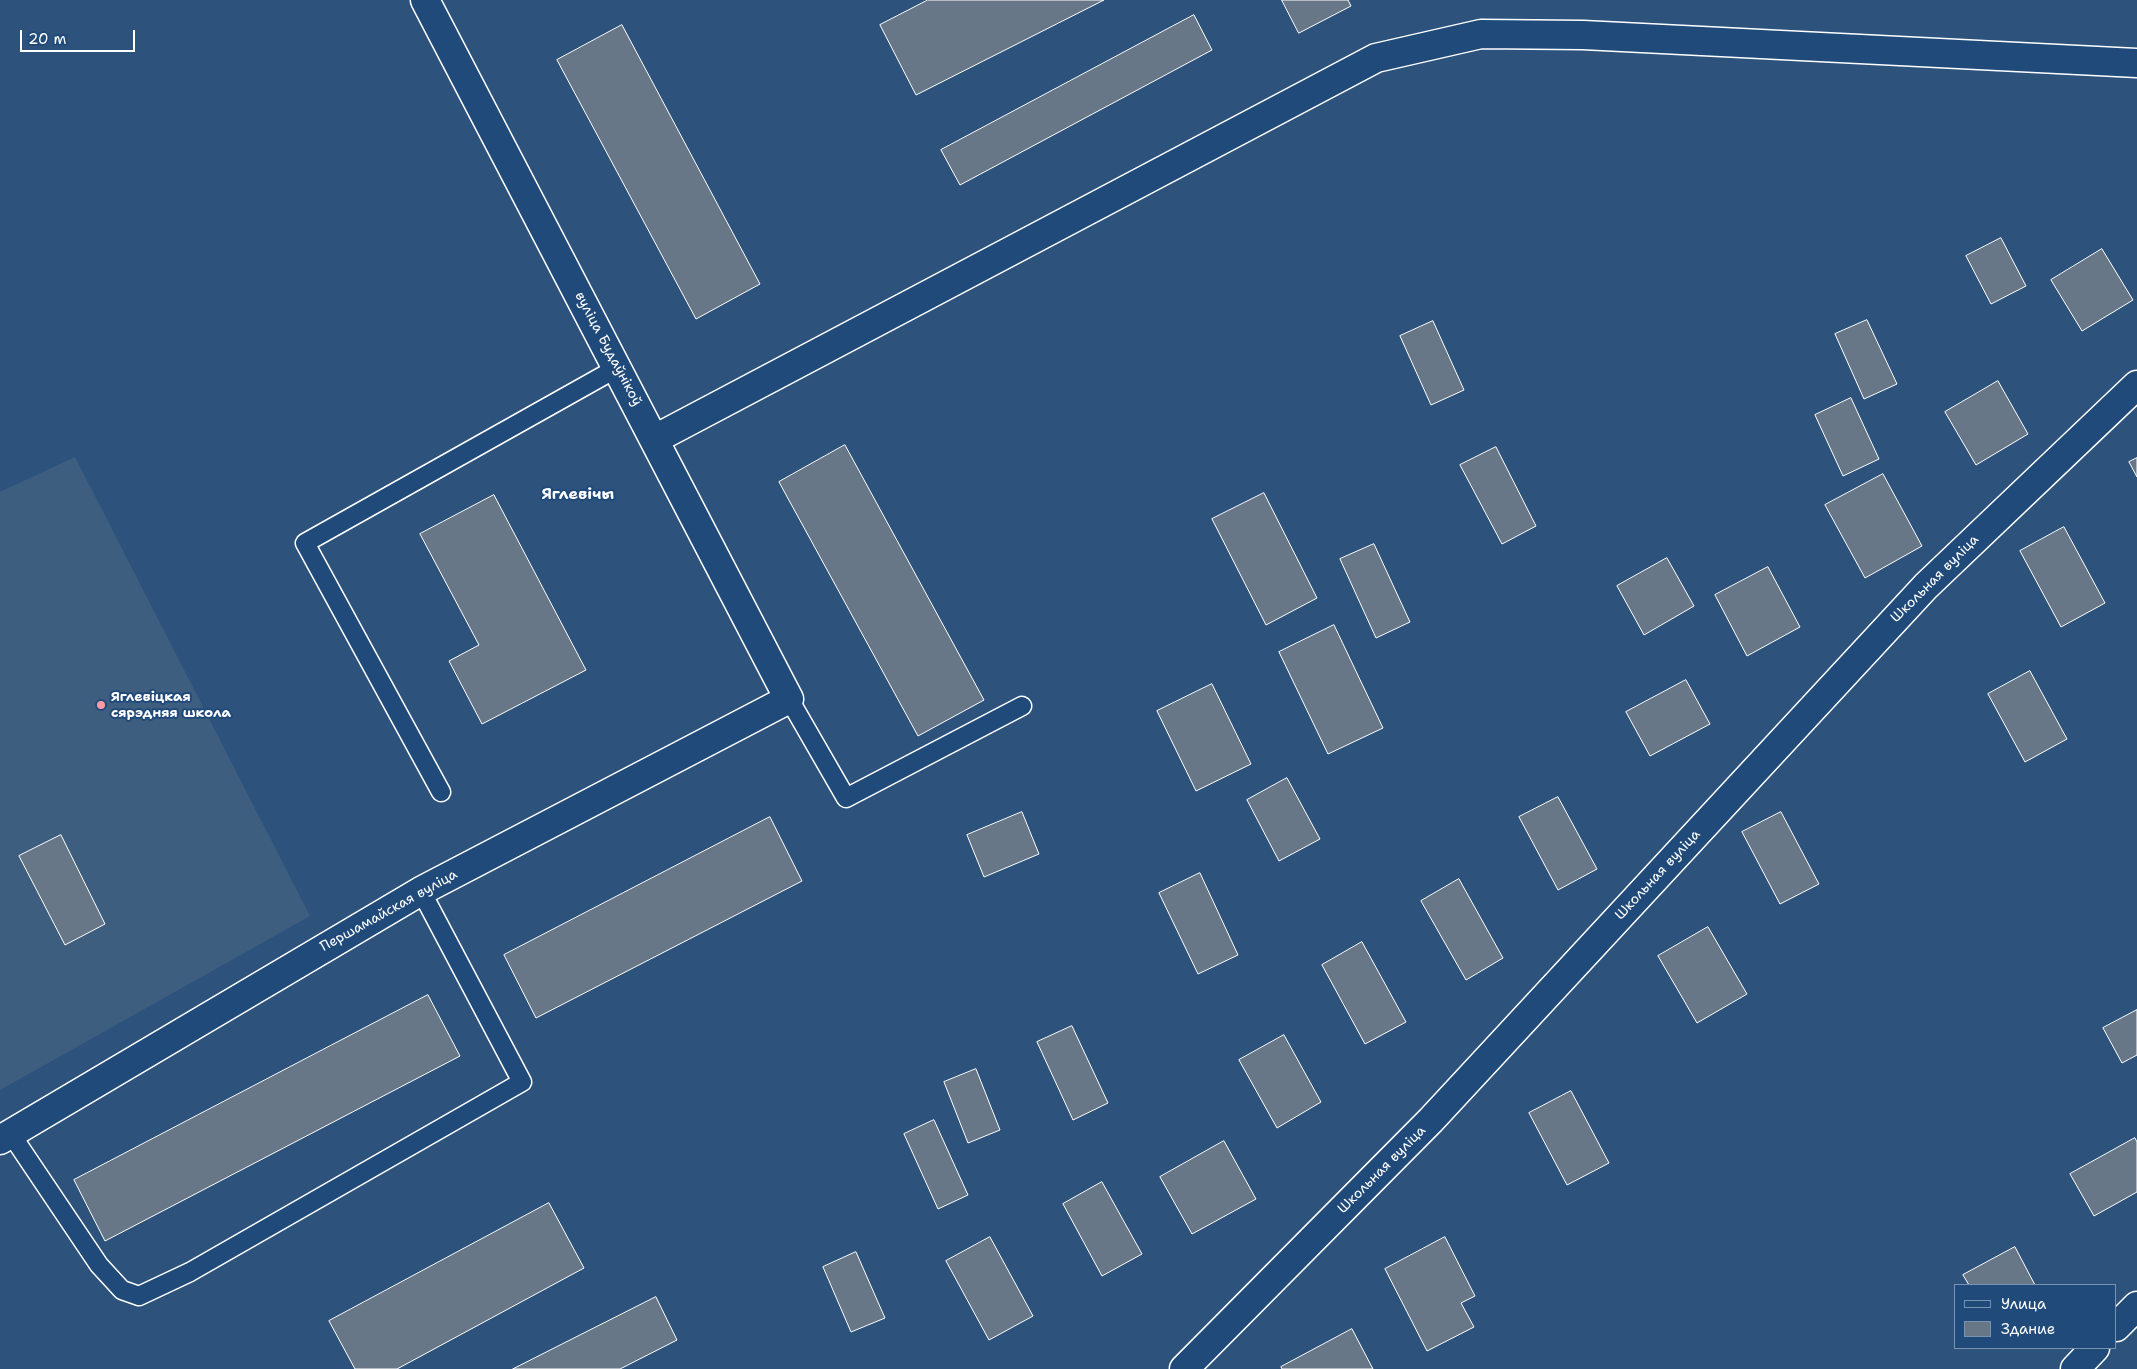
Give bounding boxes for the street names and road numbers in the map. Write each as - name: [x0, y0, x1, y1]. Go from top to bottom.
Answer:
- street label: вуліца Будаўнікоў: [571, 289, 645, 409]
- street label: Школьная вуліца: [1888, 532, 1982, 626]
- street label: Школьная вуліца: [1612, 826, 1704, 924]
- street label: Першамайская вуліца: [318, 866, 460, 956]
- street label: Школьная вуліца: [1335, 1123, 1429, 1217]

